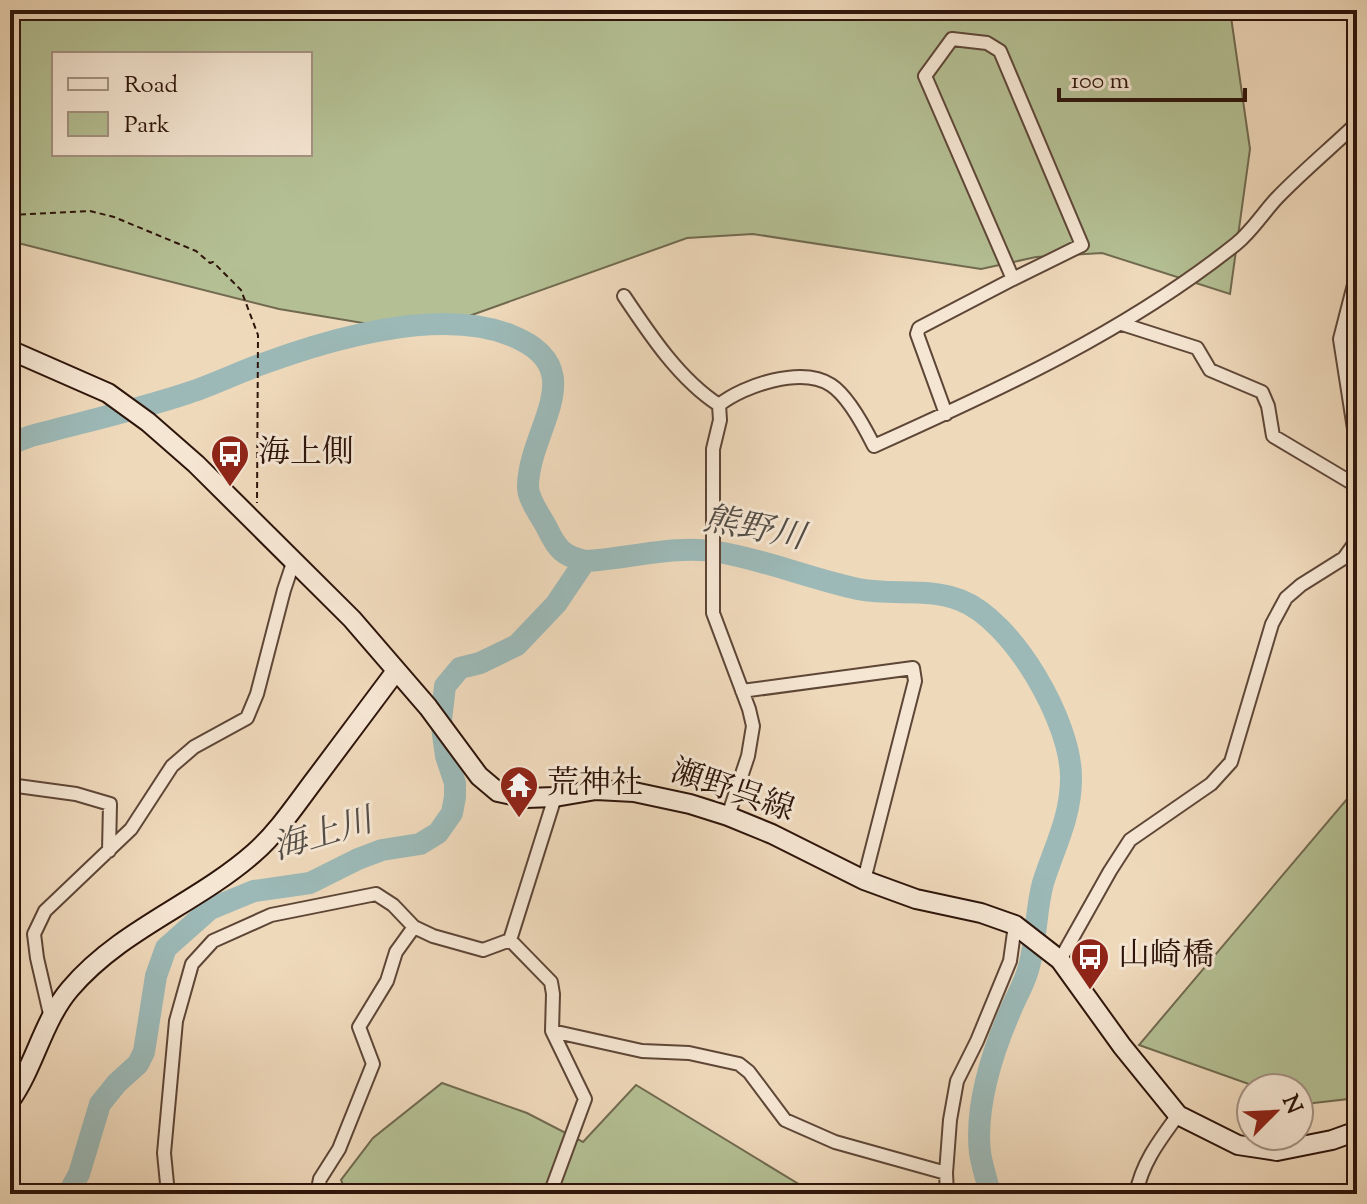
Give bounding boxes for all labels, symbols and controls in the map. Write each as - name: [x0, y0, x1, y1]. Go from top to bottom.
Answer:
- legend: [52, 52, 312, 156]
- scale bar: [1059, 52, 1245, 102]
- text: 100 m: [1071, 65, 1129, 99]
- text: Road: [124, 69, 178, 103]
- text: Park: [124, 109, 170, 143]
- place label: 海上側: [258, 431, 354, 477]
- bus stop icon: 海上側: [209, 433, 251, 488]
- water label: 熊野川: [699, 496, 813, 565]
- street label: 瀬野呉線: [664, 749, 800, 835]
- place label: 荒神社: [547, 762, 643, 808]
- temple icon: 荒神社: [498, 764, 540, 819]
- water label: 海上川: [267, 796, 383, 874]
- place label: 山崎橋: [1118, 934, 1214, 980]
- bus stop icon: 山崎橋: [1069, 936, 1111, 991]
- north arrow: [1235, 1072, 1315, 1152]
- text: N: [1272, 1091, 1309, 1120]

